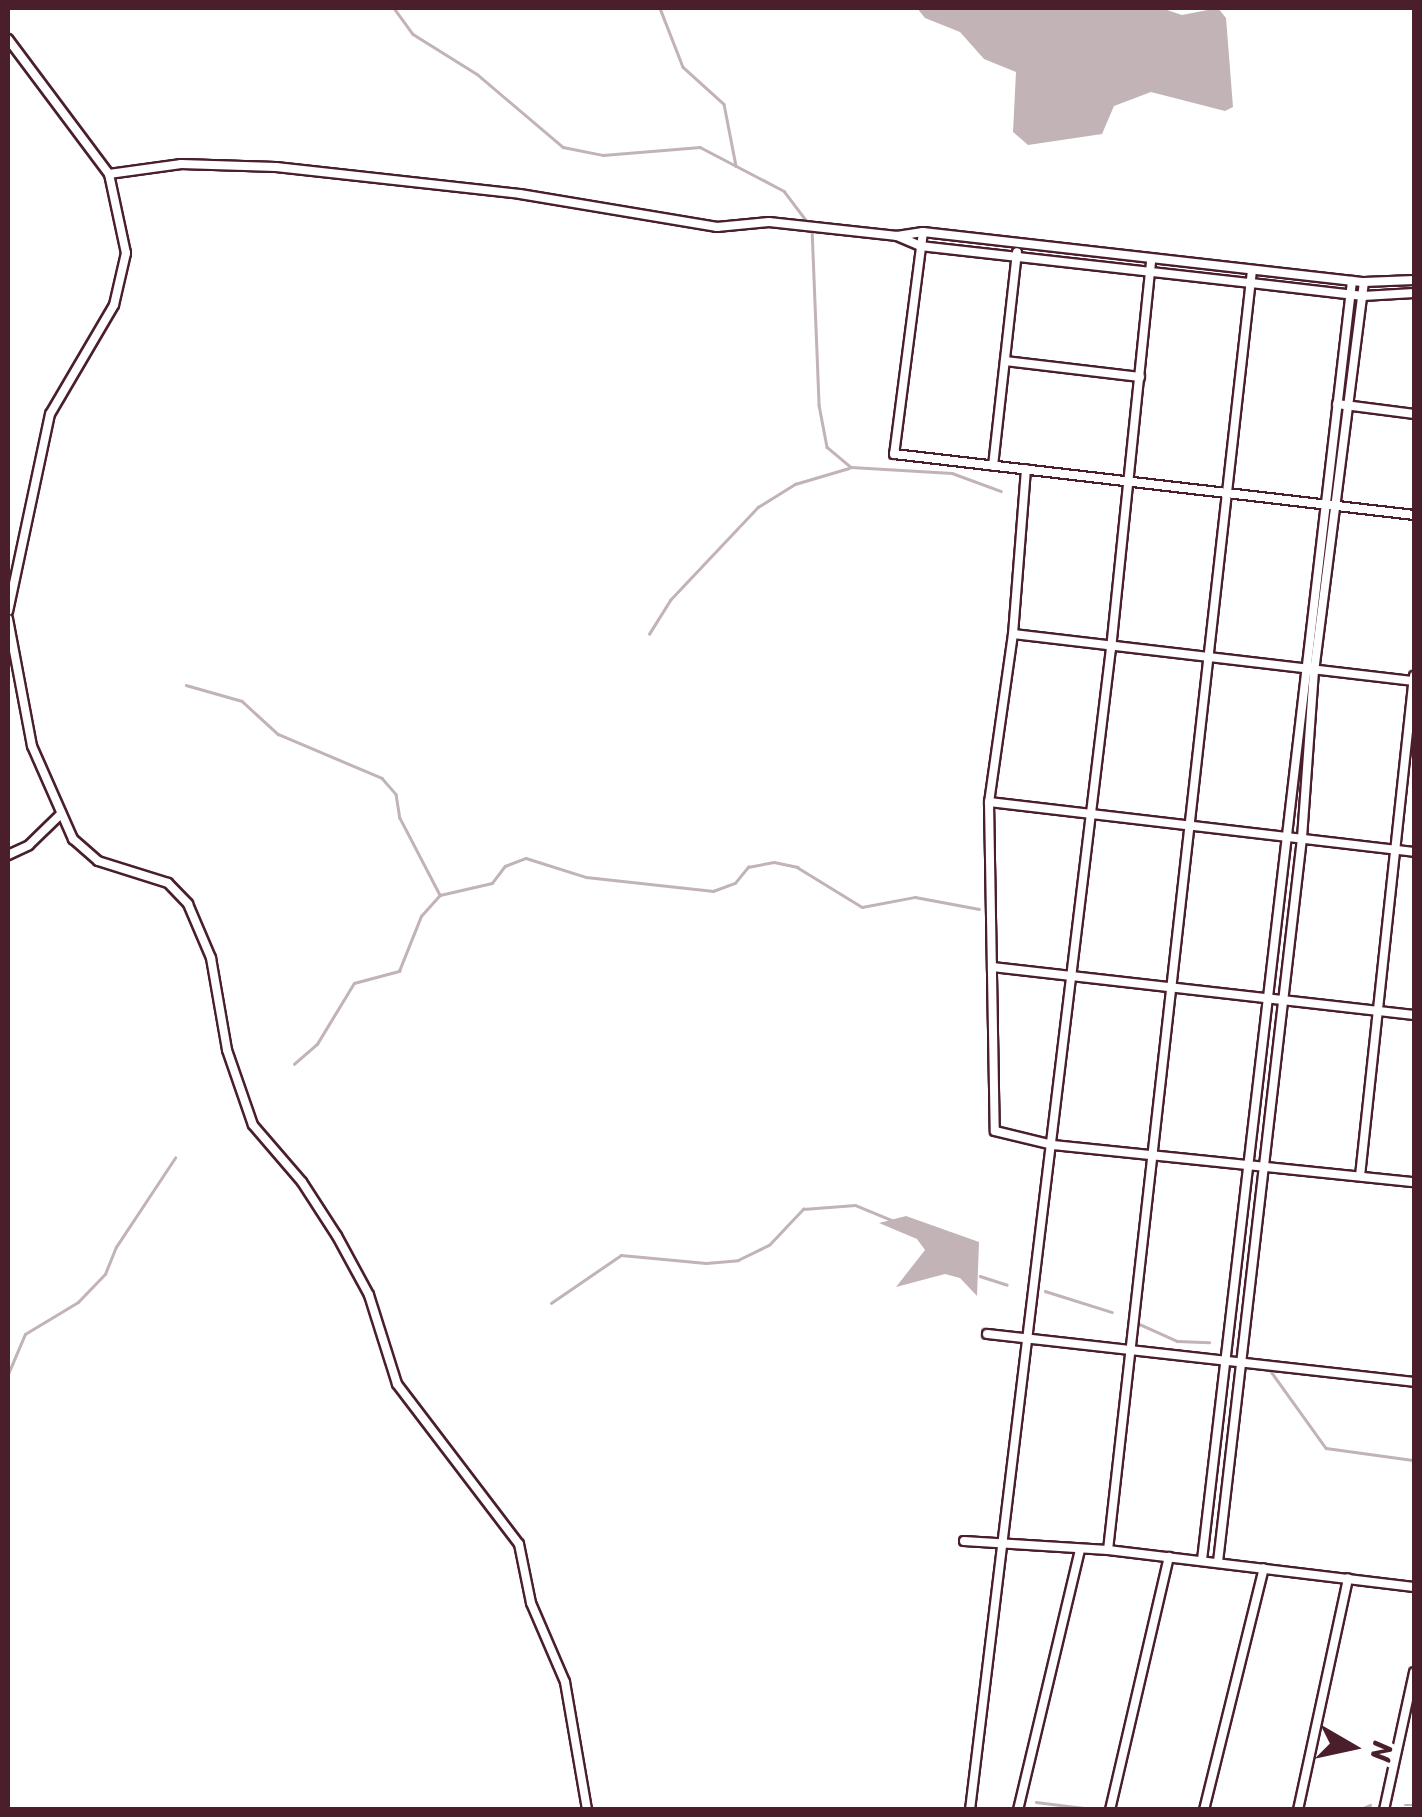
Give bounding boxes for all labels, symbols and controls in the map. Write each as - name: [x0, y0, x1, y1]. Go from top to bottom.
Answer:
- north arrow: [1302, 1697, 1402, 1797]
- text: N: [1356, 1738, 1408, 1765]

